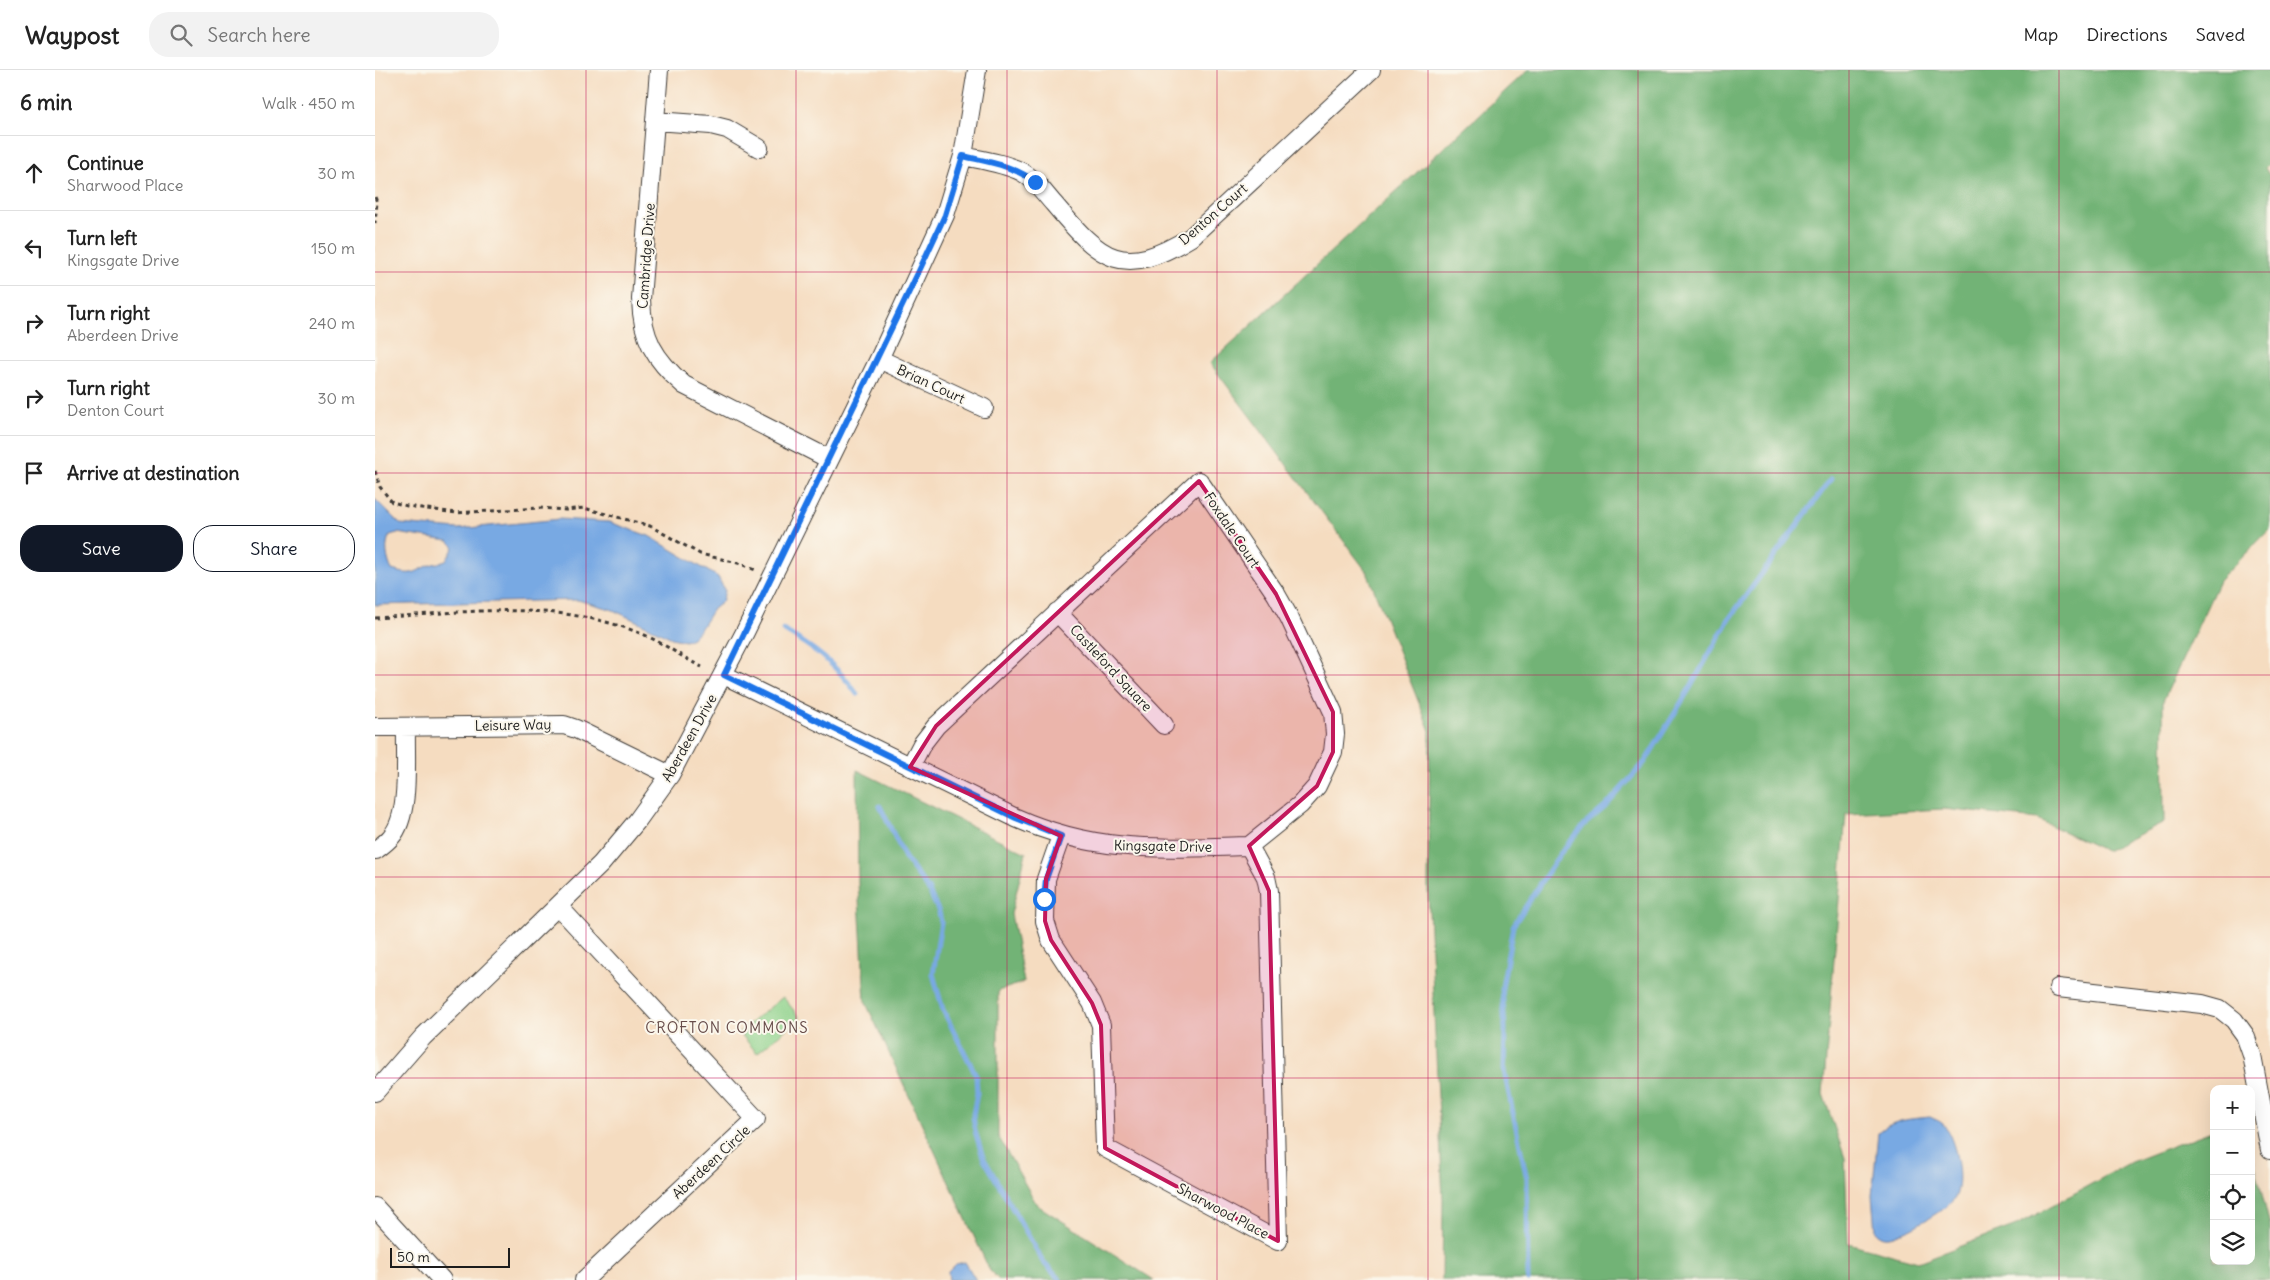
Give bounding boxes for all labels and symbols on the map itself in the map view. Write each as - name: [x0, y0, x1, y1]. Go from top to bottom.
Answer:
- route end: [1024, 171, 1047, 194]
- street label: Denton Court: [1175, 179, 1251, 249]
- street label: Cambridge Drive: [633, 203, 659, 309]
- street label: Brian Court: [894, 360, 968, 408]
- street label: Foxdale Court: [1200, 489, 1264, 572]
- street label: Castleford Square: [1066, 621, 1156, 715]
- street label: Aberdeen Drive: [657, 691, 721, 785]
- street label: Leisure Way: [474, 715, 552, 735]
- street label: Kingsgate Drive: [1114, 836, 1212, 856]
- route start: [1033, 888, 1056, 911]
- district label: CROFTON COMMONS: [645, 1018, 809, 1037]
- street label: Aberdeen Circle: [668, 1121, 754, 1203]
- street label: Sharwood Place: [1174, 1179, 1272, 1243]
- scale bar: [390, 1245, 510, 1268]

